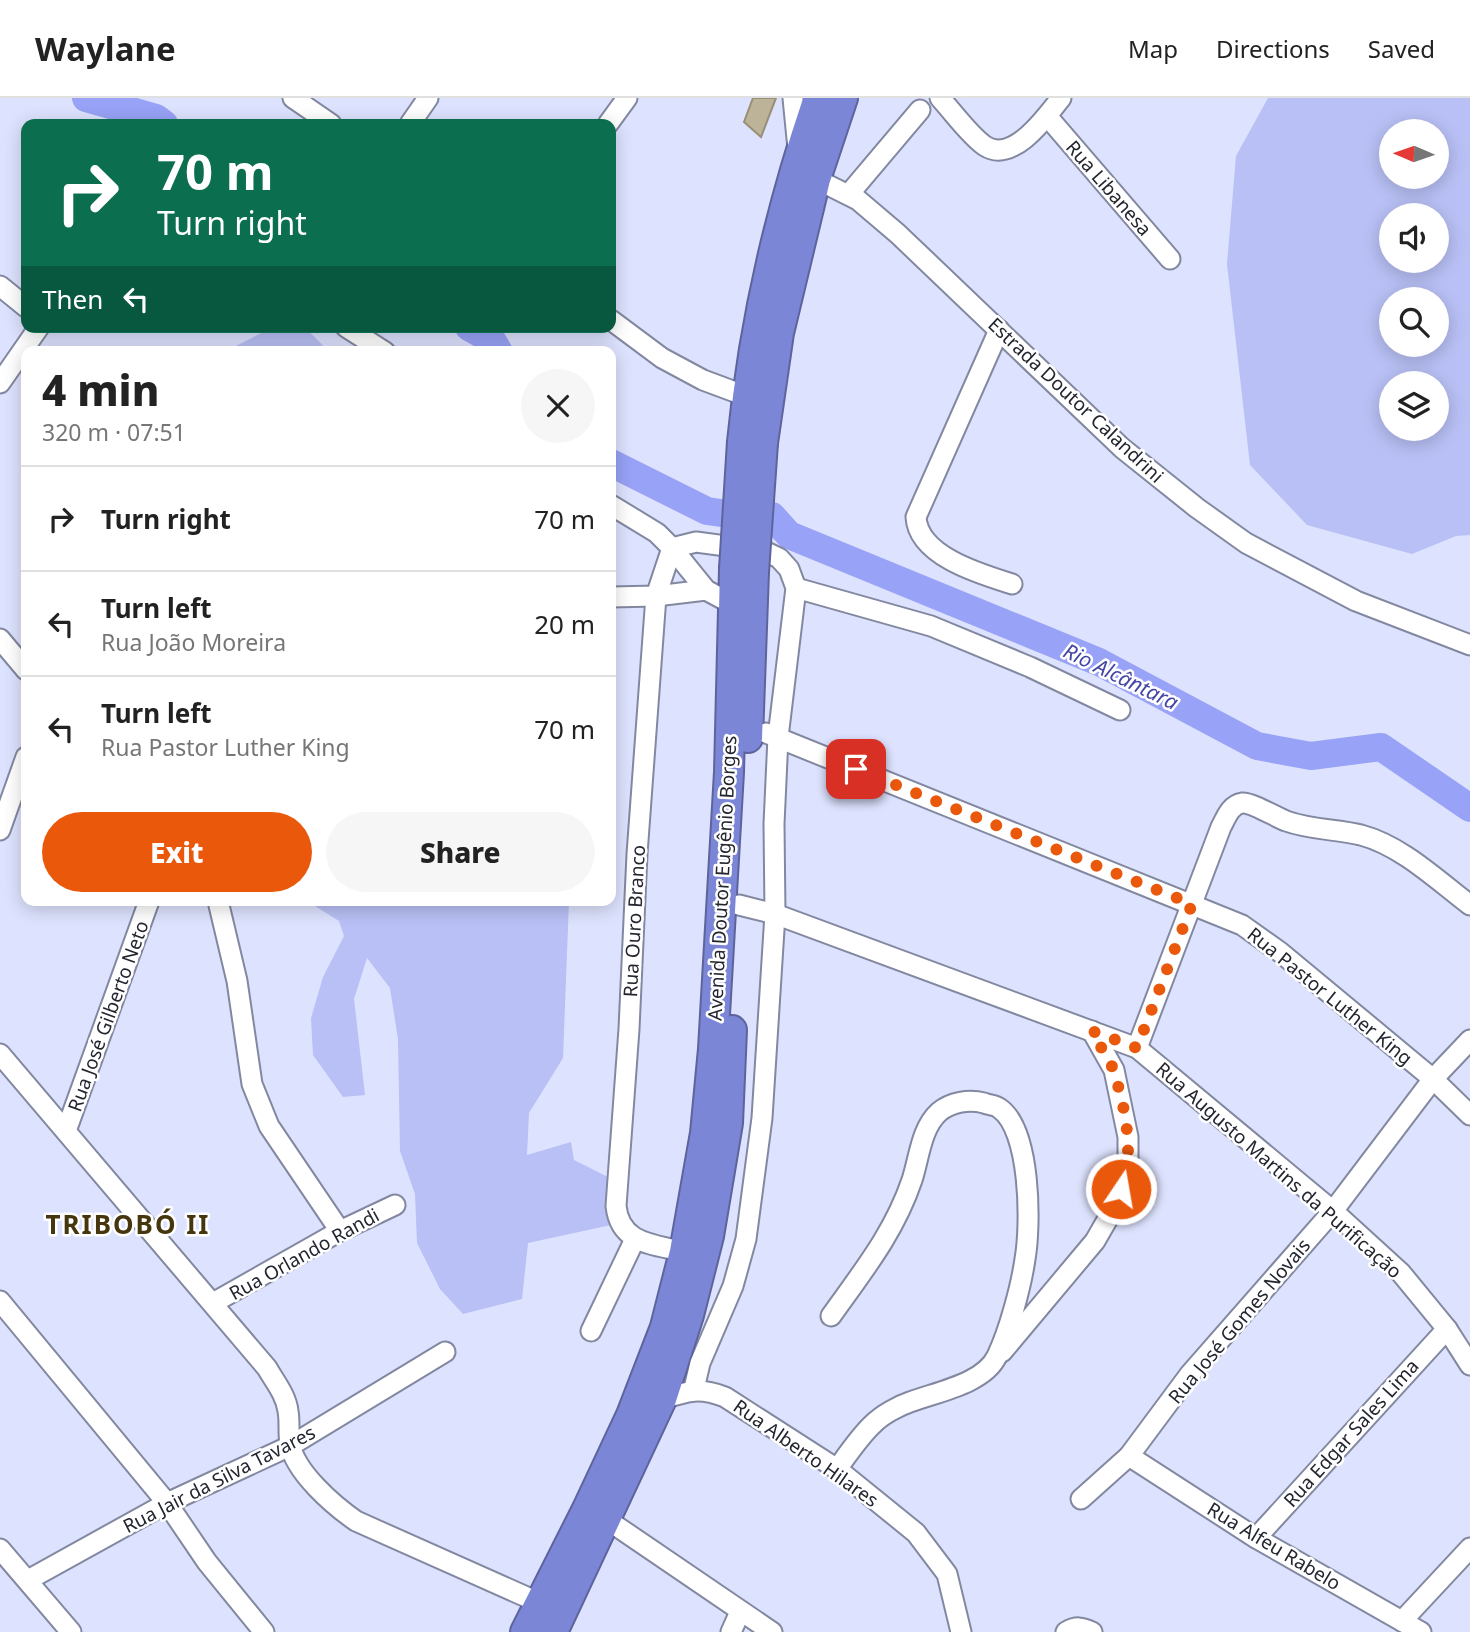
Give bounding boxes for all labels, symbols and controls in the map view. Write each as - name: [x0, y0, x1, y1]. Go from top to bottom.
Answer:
- text: Waylane: [35, 26, 176, 71]
- text: Map: [1128, 32, 1178, 65]
- text: Directions: [1216, 32, 1330, 65]
- text: Saved: [1368, 32, 1435, 65]
- north arrow: [1379, 119, 1449, 189]
- map controls: [1379, 119, 1449, 441]
- street label: Rua Libanesa: [1060, 135, 1158, 241]
- text: 70 m: [157, 138, 274, 204]
- icon: right: [42, 147, 133, 238]
- text: Turn right: [157, 201, 307, 244]
- button: sound: [1379, 203, 1449, 273]
- icon: left: [117, 280, 155, 318]
- text: Then: [42, 281, 103, 317]
- button: search: [1379, 287, 1449, 357]
- street label: Estrada Doutor Calandrini: [983, 312, 1169, 488]
- text: 4 min: [42, 361, 159, 418]
- button: close: [521, 369, 595, 443]
- button: layers: [1379, 371, 1449, 441]
- text: 320 m · 07:51: [42, 416, 186, 448]
- icon: right: [42, 500, 80, 538]
- text: Turn right: [101, 501, 231, 537]
- text: 70 m: [534, 501, 595, 537]
- text: Turn left: [101, 590, 212, 626]
- icon: left: [42, 605, 80, 643]
- text: 20 m: [534, 606, 595, 642]
- text: Rua João Moreira: [101, 626, 286, 658]
- water label: Rio Alcântara: [1059, 636, 1183, 716]
- text: Turn left: [101, 695, 212, 731]
- icon: left: [42, 710, 80, 748]
- text: 70 m: [534, 711, 595, 747]
- text: Rua Pastor Luther King: [101, 731, 350, 763]
- street label: Avenida Doutor Eugênio Borges: [702, 735, 742, 1021]
- pin: [826, 739, 886, 799]
- icon: arrive: [837, 750, 875, 788]
- button: Exit: [42, 812, 312, 892]
- button: Share: [326, 812, 595, 892]
- street label: Rua Ouro Branco: [617, 844, 651, 998]
- street label: Rua José Gilberto Neto: [61, 917, 155, 1115]
- street label: Rua Pastor Luther King: [1242, 921, 1418, 1071]
- street label: Rua Augusto Martins da Purificação: [1151, 1056, 1407, 1284]
- position arrow: [1084, 1152, 1158, 1226]
- street label: Rua Orlando Randi: [224, 1202, 384, 1306]
- district label: TRIBOBÓ II: [46, 1206, 210, 1242]
- street label: Rua José Gomes Novais: [1162, 1233, 1316, 1409]
- street label: Rua Edgar Sales Lima: [1278, 1353, 1424, 1513]
- street label: Rua Alberto Hilares: [728, 1393, 884, 1513]
- street label: Rua Jair da Silva Tavares: [118, 1419, 320, 1539]
- street label: Rua Alfeu Rabelo: [1202, 1496, 1346, 1596]

